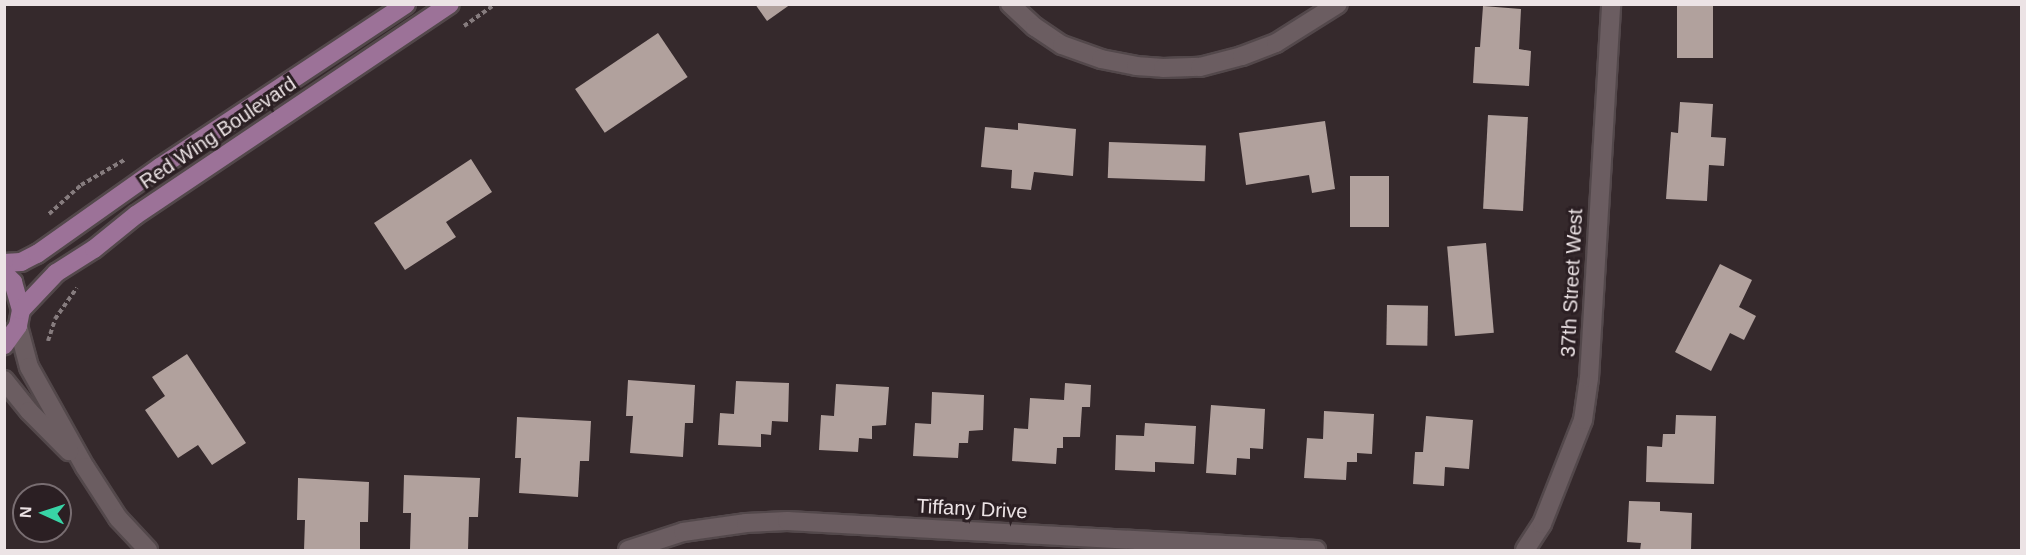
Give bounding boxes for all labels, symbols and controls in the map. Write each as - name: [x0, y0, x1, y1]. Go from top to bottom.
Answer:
- street label: Red Wing Boulevard: [135, 72, 301, 194]
- street label: 37th Street West: [1556, 208, 1588, 358]
- north arrow: [12, 483, 72, 543]
- street label: Tiffany Drive: [916, 494, 1028, 524]
- text: N: [17, 506, 34, 518]

